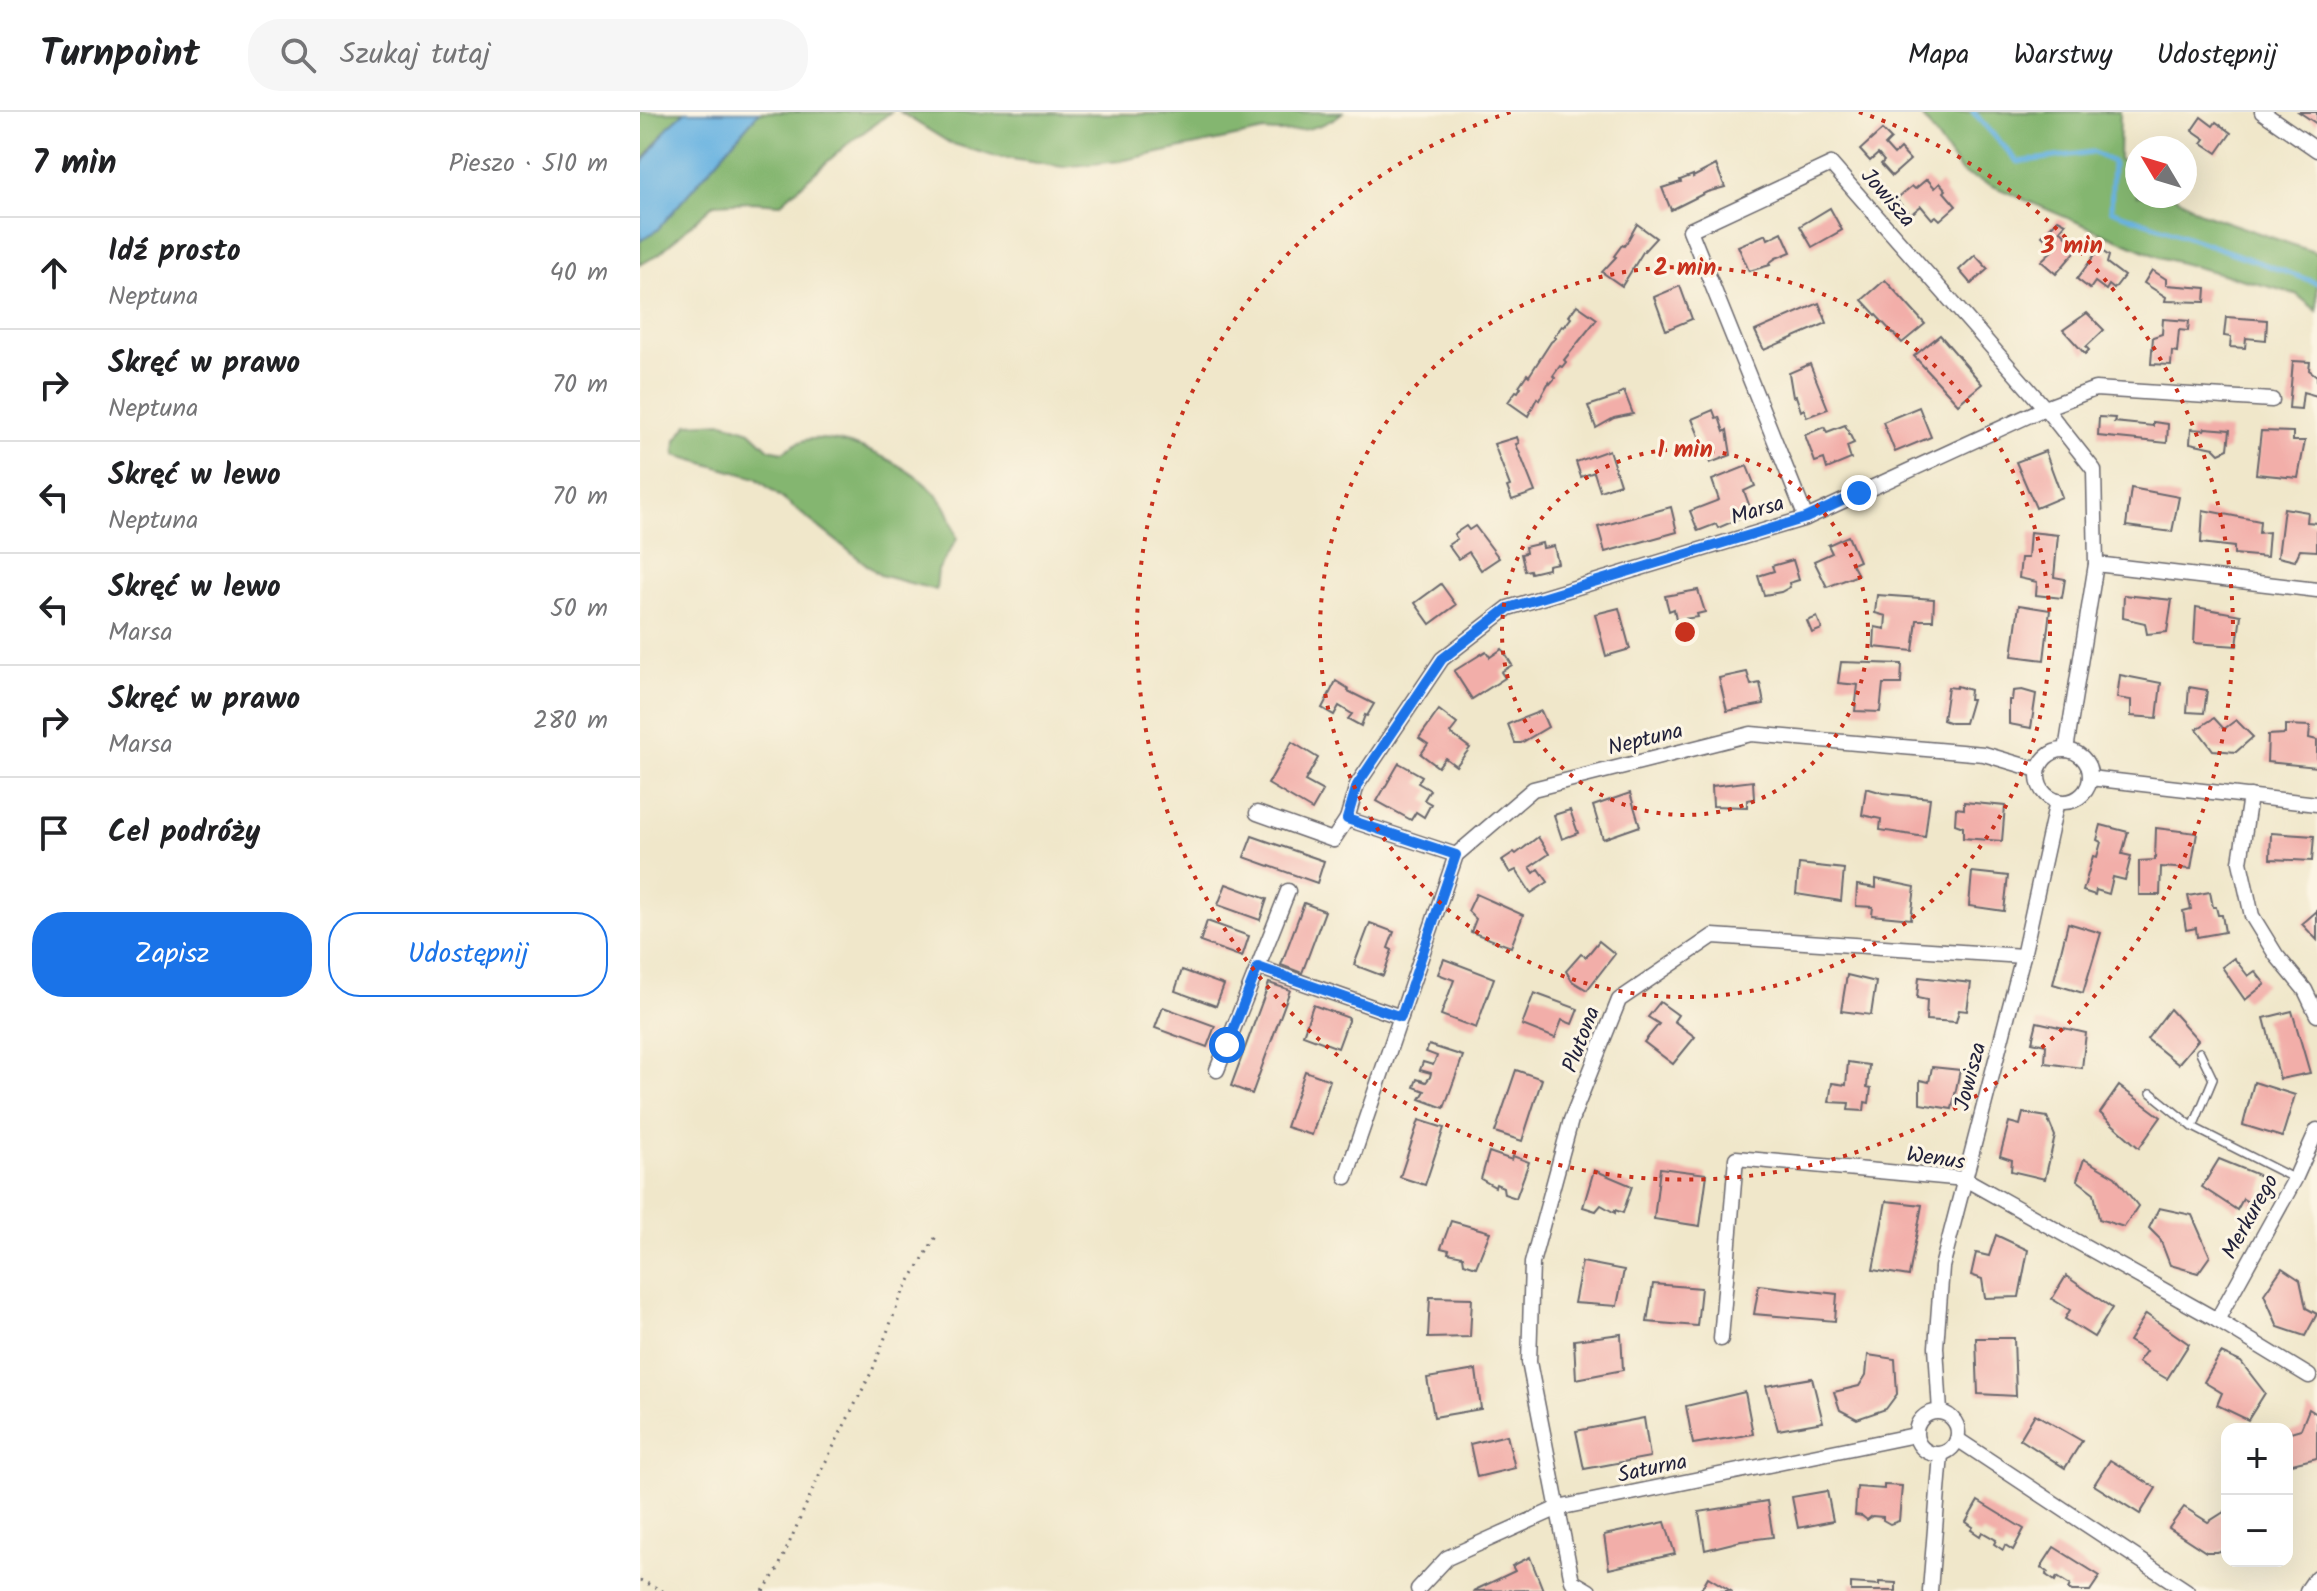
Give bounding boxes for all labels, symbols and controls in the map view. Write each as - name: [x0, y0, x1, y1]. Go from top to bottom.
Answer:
- search box: [248, 19, 808, 91]
- text: Turnpoint: [40, 25, 200, 85]
- text: Szukaj tutaj: [340, 31, 491, 79]
- icon: search: [276, 33, 320, 77]
- text: Mapa: [1908, 33, 1969, 78]
- text: Warstwy: [2013, 33, 2112, 78]
- text: Udostępnij: [2156, 33, 2277, 78]
- north arrow: [2125, 136, 2197, 208]
- text: 7 min: [32, 137, 117, 191]
- text: Pieszo · 510 m: [448, 143, 608, 185]
- street label: Jowisza: [1851, 161, 1923, 236]
- text: 3 min: [2040, 227, 2103, 266]
- text: Idź prosto: [108, 228, 241, 276]
- text: 2 min: [1654, 249, 1716, 288]
- icon: ahead: [32, 251, 76, 295]
- text: 40 m: [550, 252, 608, 294]
- text: Neptuna: [108, 276, 198, 318]
- text: Skręć w prawo: [108, 340, 300, 388]
- icon: right: [32, 363, 76, 407]
- text: 70 m: [552, 364, 608, 406]
- text: Neptuna: [108, 388, 198, 430]
- text: 1 min: [1657, 431, 1713, 470]
- text: Skręć w lewo: [108, 452, 281, 500]
- icon: left: [32, 475, 76, 519]
- route end: [1841, 475, 1877, 511]
- text: 70 m: [552, 476, 608, 518]
- street label: Marsa: [1726, 487, 1789, 536]
- text: Neptuna: [108, 500, 198, 542]
- text: Skręć w lewo: [108, 564, 281, 612]
- icon: left: [32, 587, 76, 631]
- text: 50 m: [550, 588, 608, 630]
- text: Marsa: [108, 612, 173, 654]
- centre of rings: [1671, 618, 1699, 646]
- text: Skręć w prawo: [108, 676, 300, 724]
- icon: right: [32, 699, 76, 743]
- text: 280 m: [533, 700, 608, 742]
- street label: Neptuna: [1604, 714, 1687, 767]
- text: Marsa: [108, 724, 173, 766]
- text: Cel podróży: [108, 809, 260, 857]
- icon: arrive: [32, 811, 76, 855]
- button: Zapisz: [32, 912, 312, 997]
- button: Udostępnij: [328, 912, 608, 997]
- street label: Plutona: [1554, 1002, 1611, 1078]
- route start: [1209, 1027, 1245, 1063]
- street label: Jowisza: [1945, 1038, 1997, 1115]
- street label: Wenus: [1904, 1138, 1968, 1181]
- street label: Merkurego: [2213, 1168, 2289, 1266]
- map controls: [2221, 1423, 2293, 1567]
- button: +: [2221, 1423, 2293, 1495]
- street label: Saturna: [1614, 1445, 1691, 1494]
- button: −: [2221, 1495, 2293, 1567]

